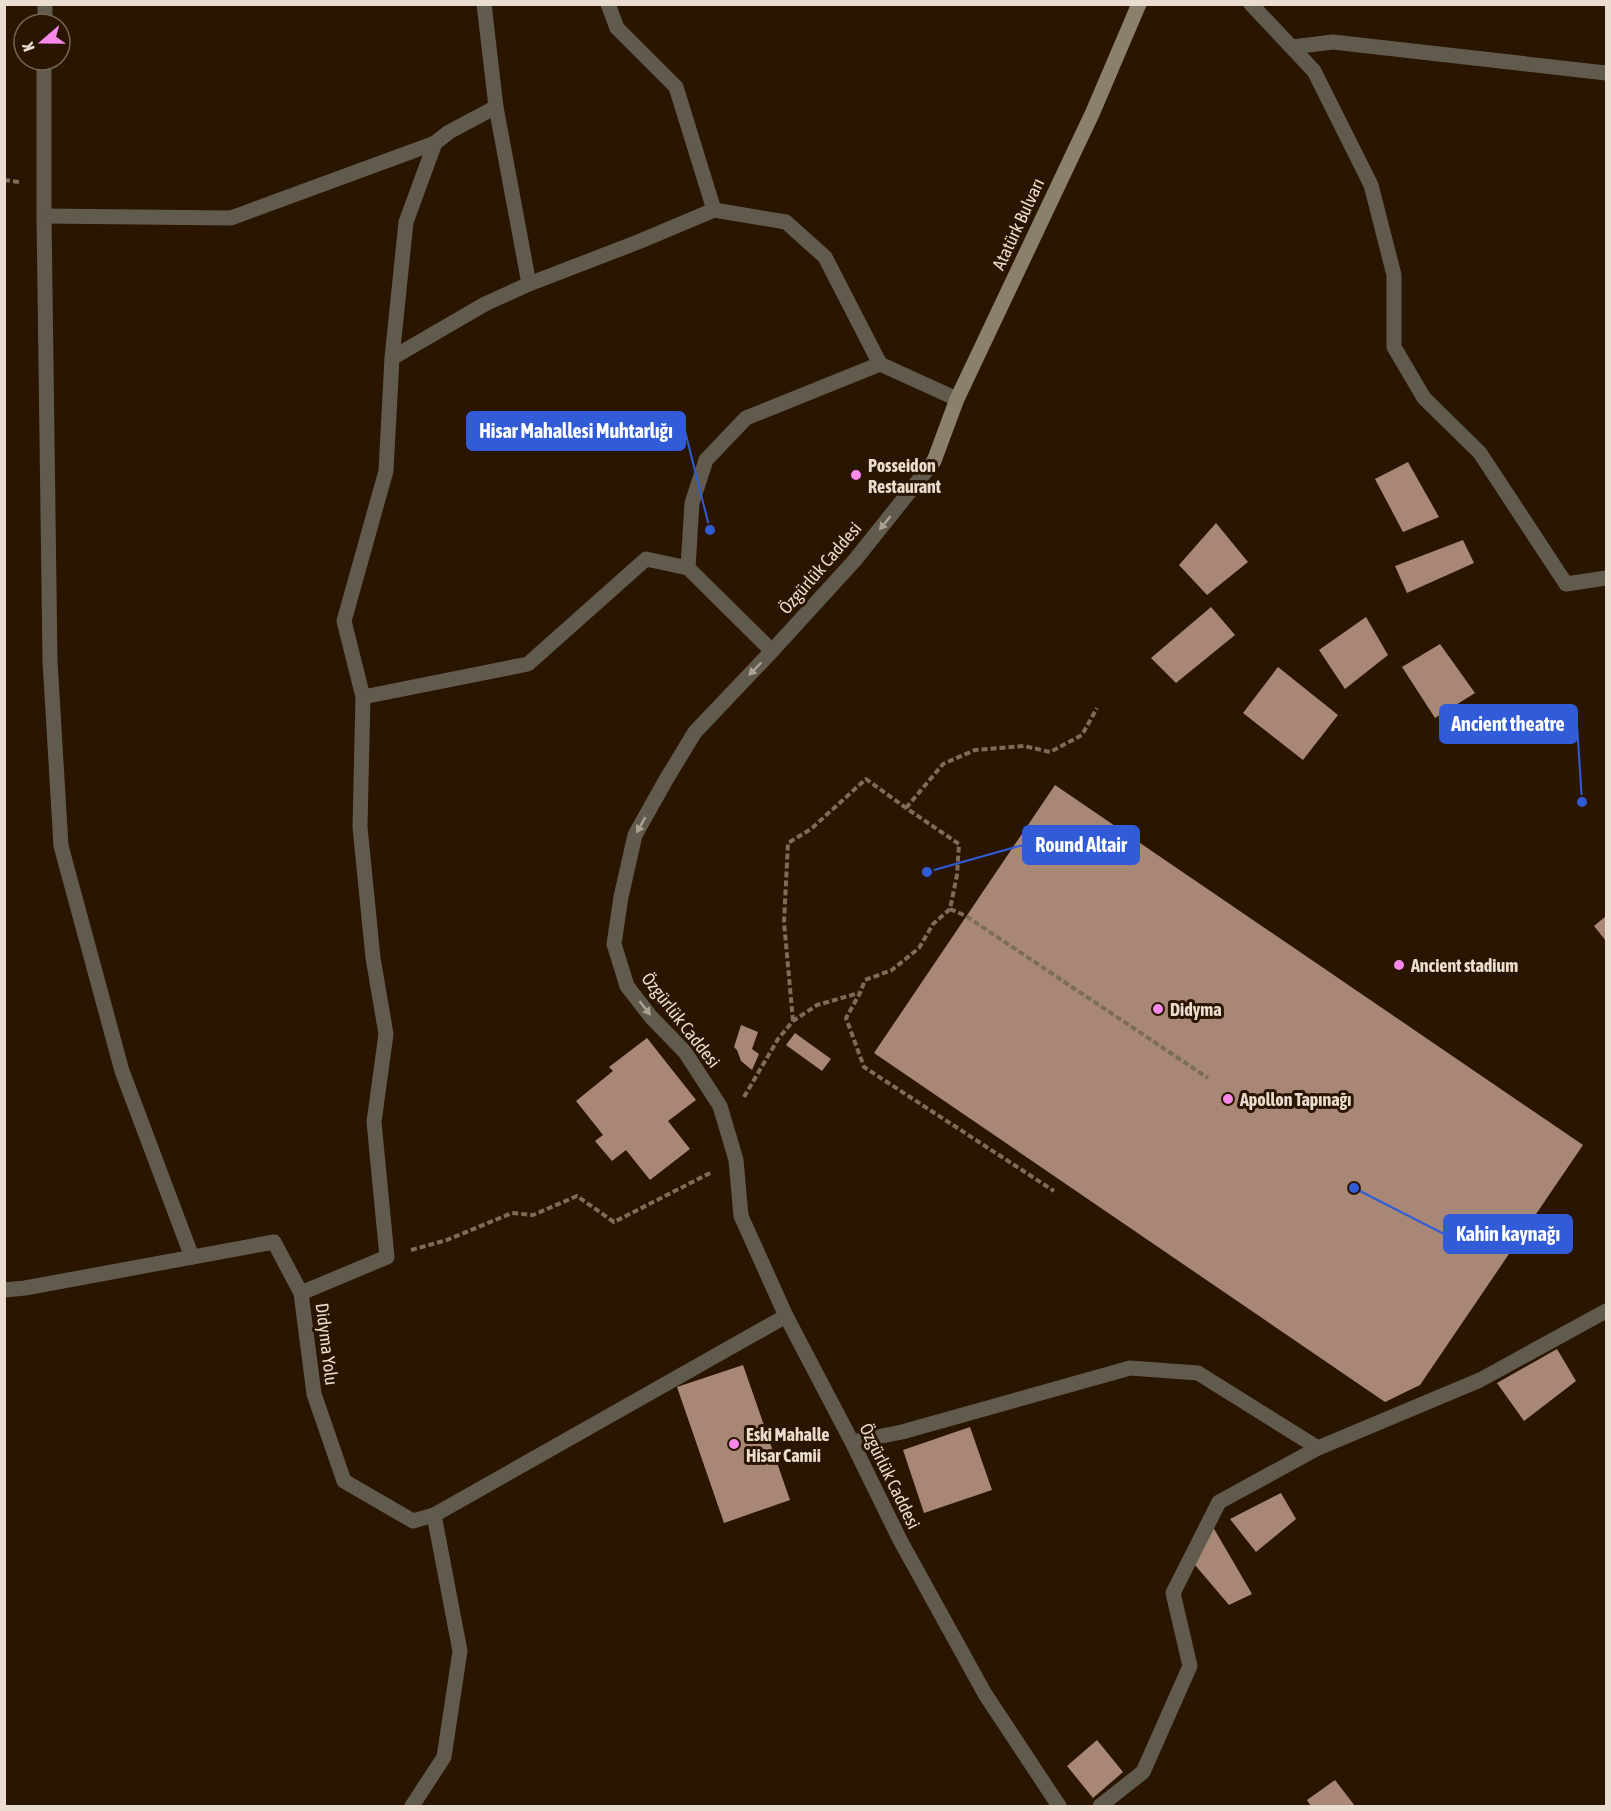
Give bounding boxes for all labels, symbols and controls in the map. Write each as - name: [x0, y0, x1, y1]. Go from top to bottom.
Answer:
- north arrow: [12, 12, 72, 72]
- text: K: [18, 40, 38, 54]
- street label: Atatürk Bulvarı: [988, 175, 1048, 273]
- callout: Hisar Mahallesi Muhtarlığı: [467, 412, 685, 450]
- text: Hisar Mahallesi Muhtarlığı: [479, 419, 673, 442]
- place label: Posseidon Restaurant: [868, 455, 942, 497]
- marker: Posseidon Restaurant: [849, 468, 863, 482]
- one-way arrow: [878, 515, 891, 531]
- street label: Özgürlük Caddesi: [774, 518, 866, 618]
- one-way arrow: [748, 661, 762, 676]
- callout: Ancient theatre: [1440, 705, 1577, 743]
- text: Ancient theatre: [1450, 712, 1565, 735]
- one-way arrow: [636, 817, 646, 834]
- callout: Round Altair: [1023, 826, 1139, 864]
- text: Round Altair: [1035, 833, 1128, 856]
- place label: Ancient stadium: [1410, 955, 1518, 976]
- marker: Ancient stadium: [1392, 958, 1406, 972]
- street label: Özgürlük Caddesi: [637, 968, 725, 1072]
- place label: Didyma: [1170, 999, 1222, 1020]
- one-way arrow: [638, 1001, 650, 1016]
- marker: Didyma: [1151, 1002, 1165, 1016]
- place label: Apollon Tapınağı: [1239, 1089, 1352, 1110]
- marker: Apollon Tapınağı: [1221, 1092, 1235, 1106]
- callout: Kahin kaynağı: [1444, 1215, 1572, 1253]
- text: Kahin kaynağı: [1456, 1222, 1560, 1245]
- street label: Didyma Yolu: [312, 1302, 342, 1386]
- street label: Özgürlük Caddesi: [855, 1420, 925, 1532]
- place label: Eski Mahalle Hisar Camii: [746, 1424, 830, 1466]
- marker: Eski Mahalle Hisar Camii: [727, 1437, 741, 1451]

